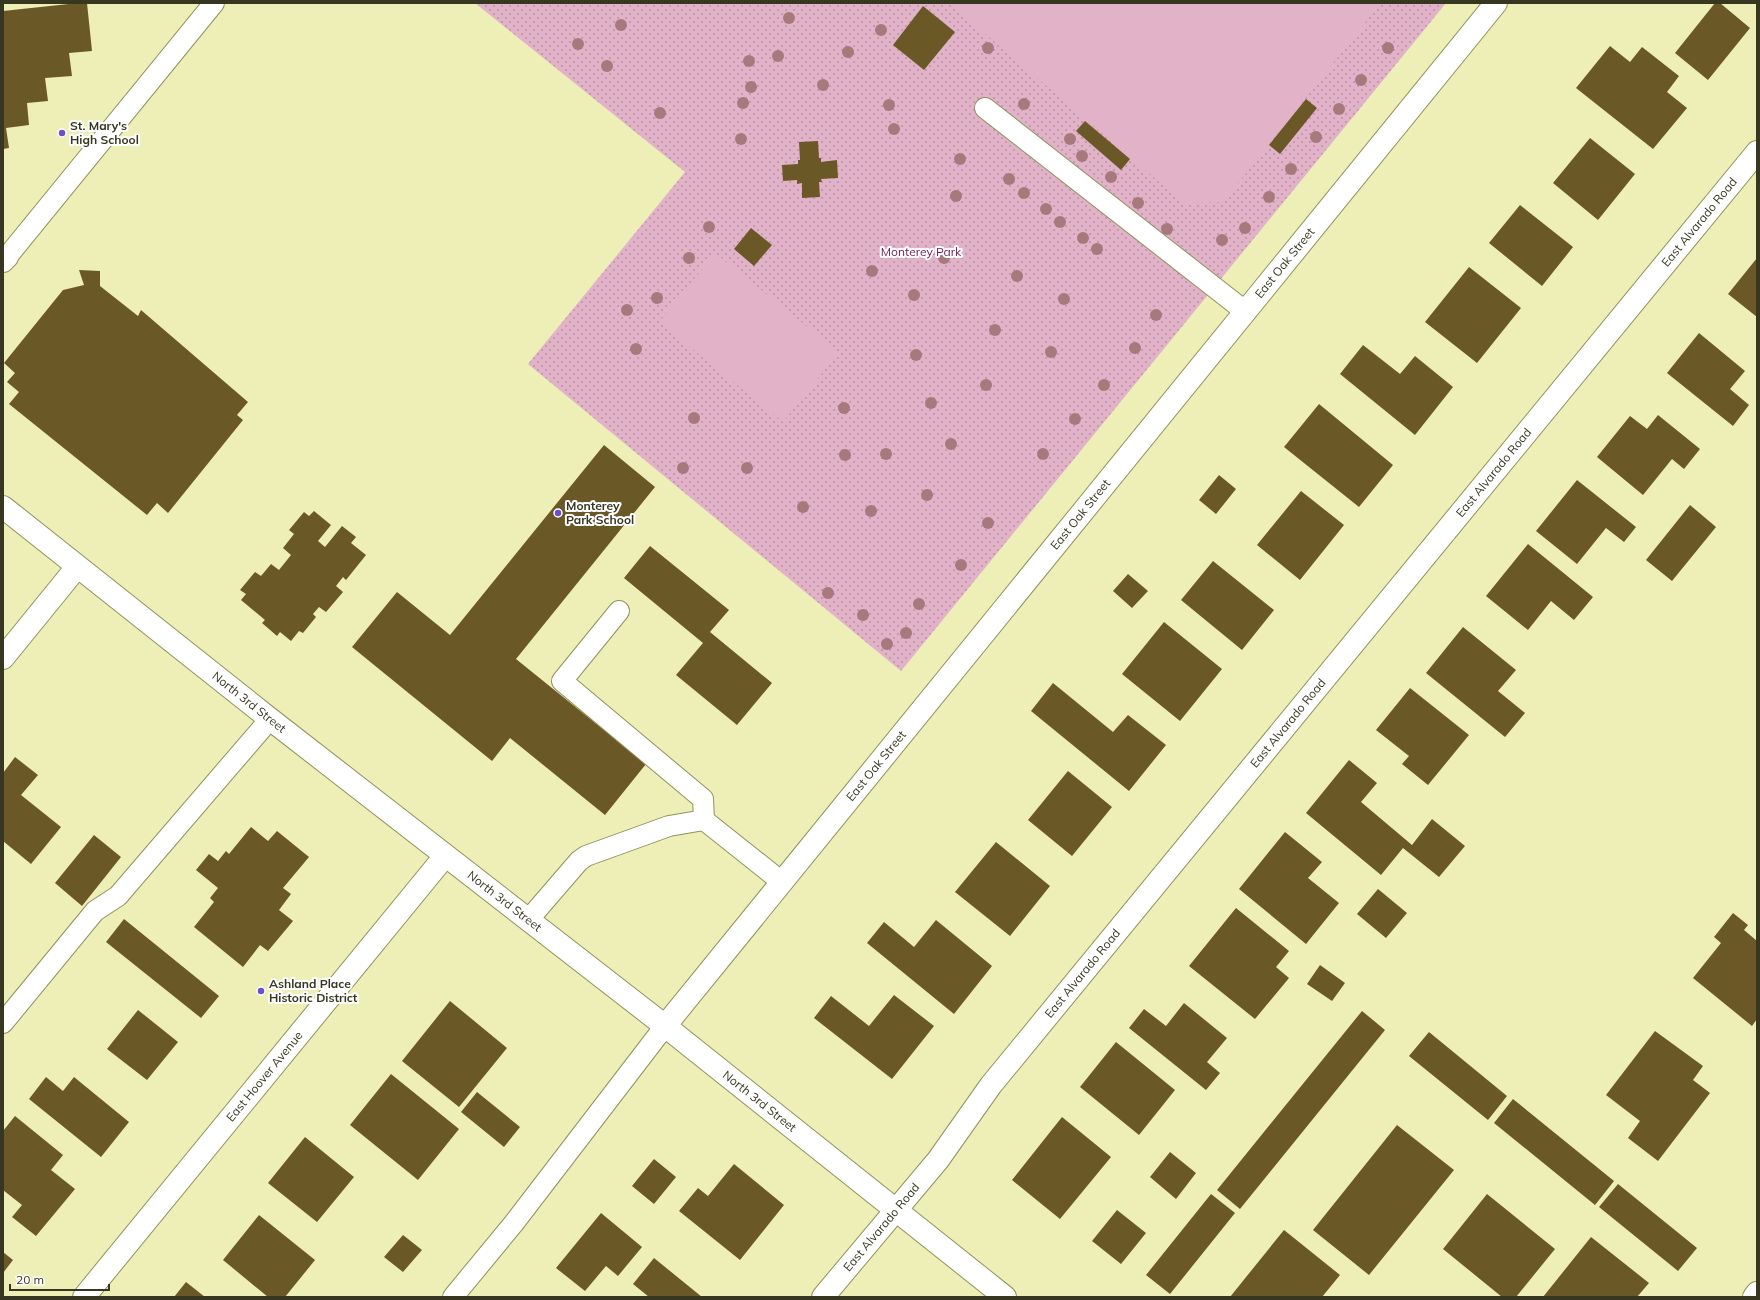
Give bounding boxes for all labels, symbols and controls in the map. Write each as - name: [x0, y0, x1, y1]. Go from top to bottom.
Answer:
- place label: St. Mary's High School: [70, 118, 139, 147]
- marker: St. Mary's High School: [57, 128, 67, 138]
- street label: East Alvarado Road: [1658, 174, 1740, 269]
- street label: East Oak Street: [1251, 224, 1317, 301]
- park label: Monterey Park: [881, 244, 962, 259]
- street label: East Alvarado Road: [1452, 425, 1534, 520]
- street label: East Oak Street: [1047, 476, 1113, 552]
- place label: Monterey Park School: [566, 498, 634, 527]
- marker: Monterey Park School: [553, 508, 563, 518]
- street label: North 3rd Street: [209, 668, 289, 736]
- street label: East Alvarado Road: [1247, 675, 1329, 770]
- street label: East Oak Street: [843, 727, 909, 804]
- street label: North 3rd Street: [465, 867, 545, 934]
- street label: East Alvarado Road: [1041, 926, 1123, 1021]
- place label: Ashland Place Historic District: [269, 976, 358, 1005]
- marker: Ashland Place Historic District: [256, 986, 266, 996]
- street label: East Hoover Avenue: [223, 1028, 306, 1124]
- street label: North 3rd Street: [720, 1067, 800, 1135]
- street label: East Alvarado Road: [840, 1180, 922, 1274]
- scale bar: [10, 1266, 109, 1292]
- text: 20 m: [16, 1272, 44, 1287]

